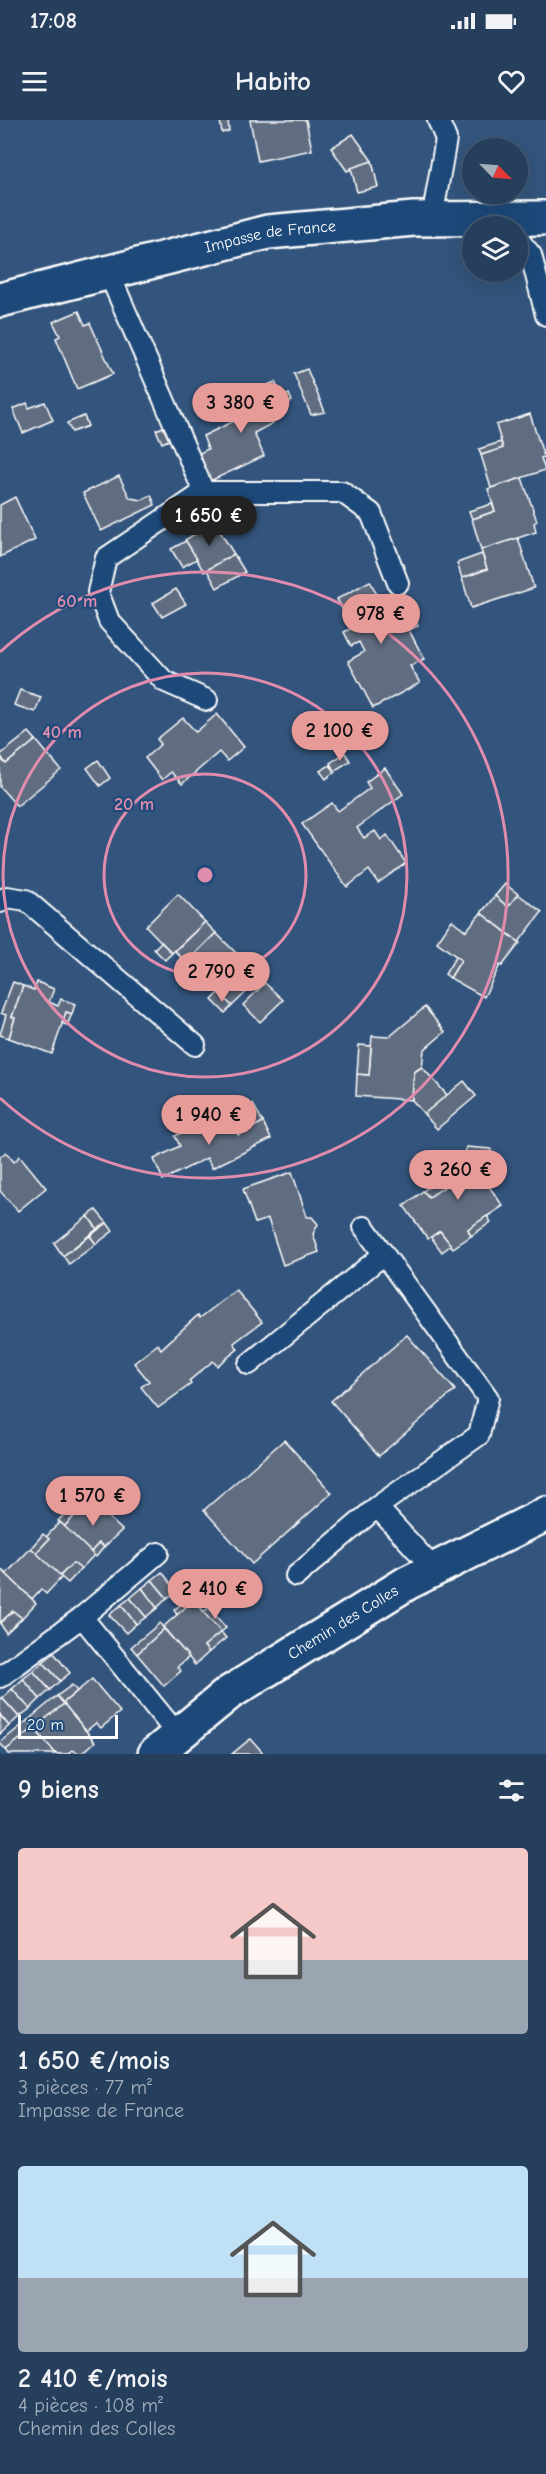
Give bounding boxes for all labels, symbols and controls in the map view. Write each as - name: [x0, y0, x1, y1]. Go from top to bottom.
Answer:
- text: 17:08: [30, 8, 77, 34]
- icon: menu: [18, 65, 51, 98]
- icon: heart: [495, 65, 528, 98]
- text: Habito: [235, 66, 311, 97]
- north arrow: [462, 138, 528, 204]
- map controls: [462, 138, 528, 282]
- button: layers: [462, 216, 528, 282]
- street label: Impasse de France: [203, 217, 337, 257]
- pin: 3 380 €: [186, 383, 296, 434]
- text: 3 380 €: [206, 391, 276, 414]
- pin: 1 650 €: [154, 496, 264, 547]
- text: 1 650 €: [175, 504, 243, 527]
- text: 60 m: [57, 591, 97, 612]
- pin: 978 €: [339, 594, 423, 645]
- text: 978 €: [356, 602, 406, 625]
- pin: 2 100 €: [285, 711, 395, 762]
- text: 2 100 €: [306, 719, 374, 742]
- text: 40 m: [42, 722, 82, 743]
- text: 20 m: [114, 794, 154, 815]
- centre of rings: [195, 865, 215, 885]
- pin: 2 790 €: [167, 952, 277, 1003]
- text: 2 790 €: [188, 960, 256, 983]
- pin: 1 940 €: [154, 1095, 264, 1146]
- text: 1 940 €: [175, 1103, 243, 1126]
- pin: 3 260 €: [403, 1150, 513, 1201]
- text: 3 260 €: [423, 1158, 493, 1181]
- pin: 1 570 €: [38, 1476, 148, 1527]
- text: 1 570 €: [60, 1484, 126, 1507]
- pin: 2 410 €: [160, 1569, 270, 1620]
- text: 2 410 €: [182, 1577, 248, 1600]
- street label: Chemin des Colles: [285, 1582, 402, 1663]
- scale bar: [18, 1712, 118, 1740]
- text: 20 m: [27, 1716, 64, 1734]
- icon: filters: [495, 1774, 528, 1807]
- text: 9 biens: [18, 1775, 99, 1805]
- icon: home: [219, 1887, 327, 1995]
- text: 1 650 €/mois: [18, 2046, 170, 2076]
- text: 3 pièces · 77 m²: [18, 2076, 152, 2099]
- text: Impasse de France: [18, 2099, 184, 2122]
- icon: home: [219, 2205, 327, 2313]
- text: 2 410 €/mois: [18, 2364, 168, 2394]
- text: 4 pièces · 108 m²: [18, 2394, 163, 2417]
- text: Chemin des Colles: [18, 2417, 175, 2440]

